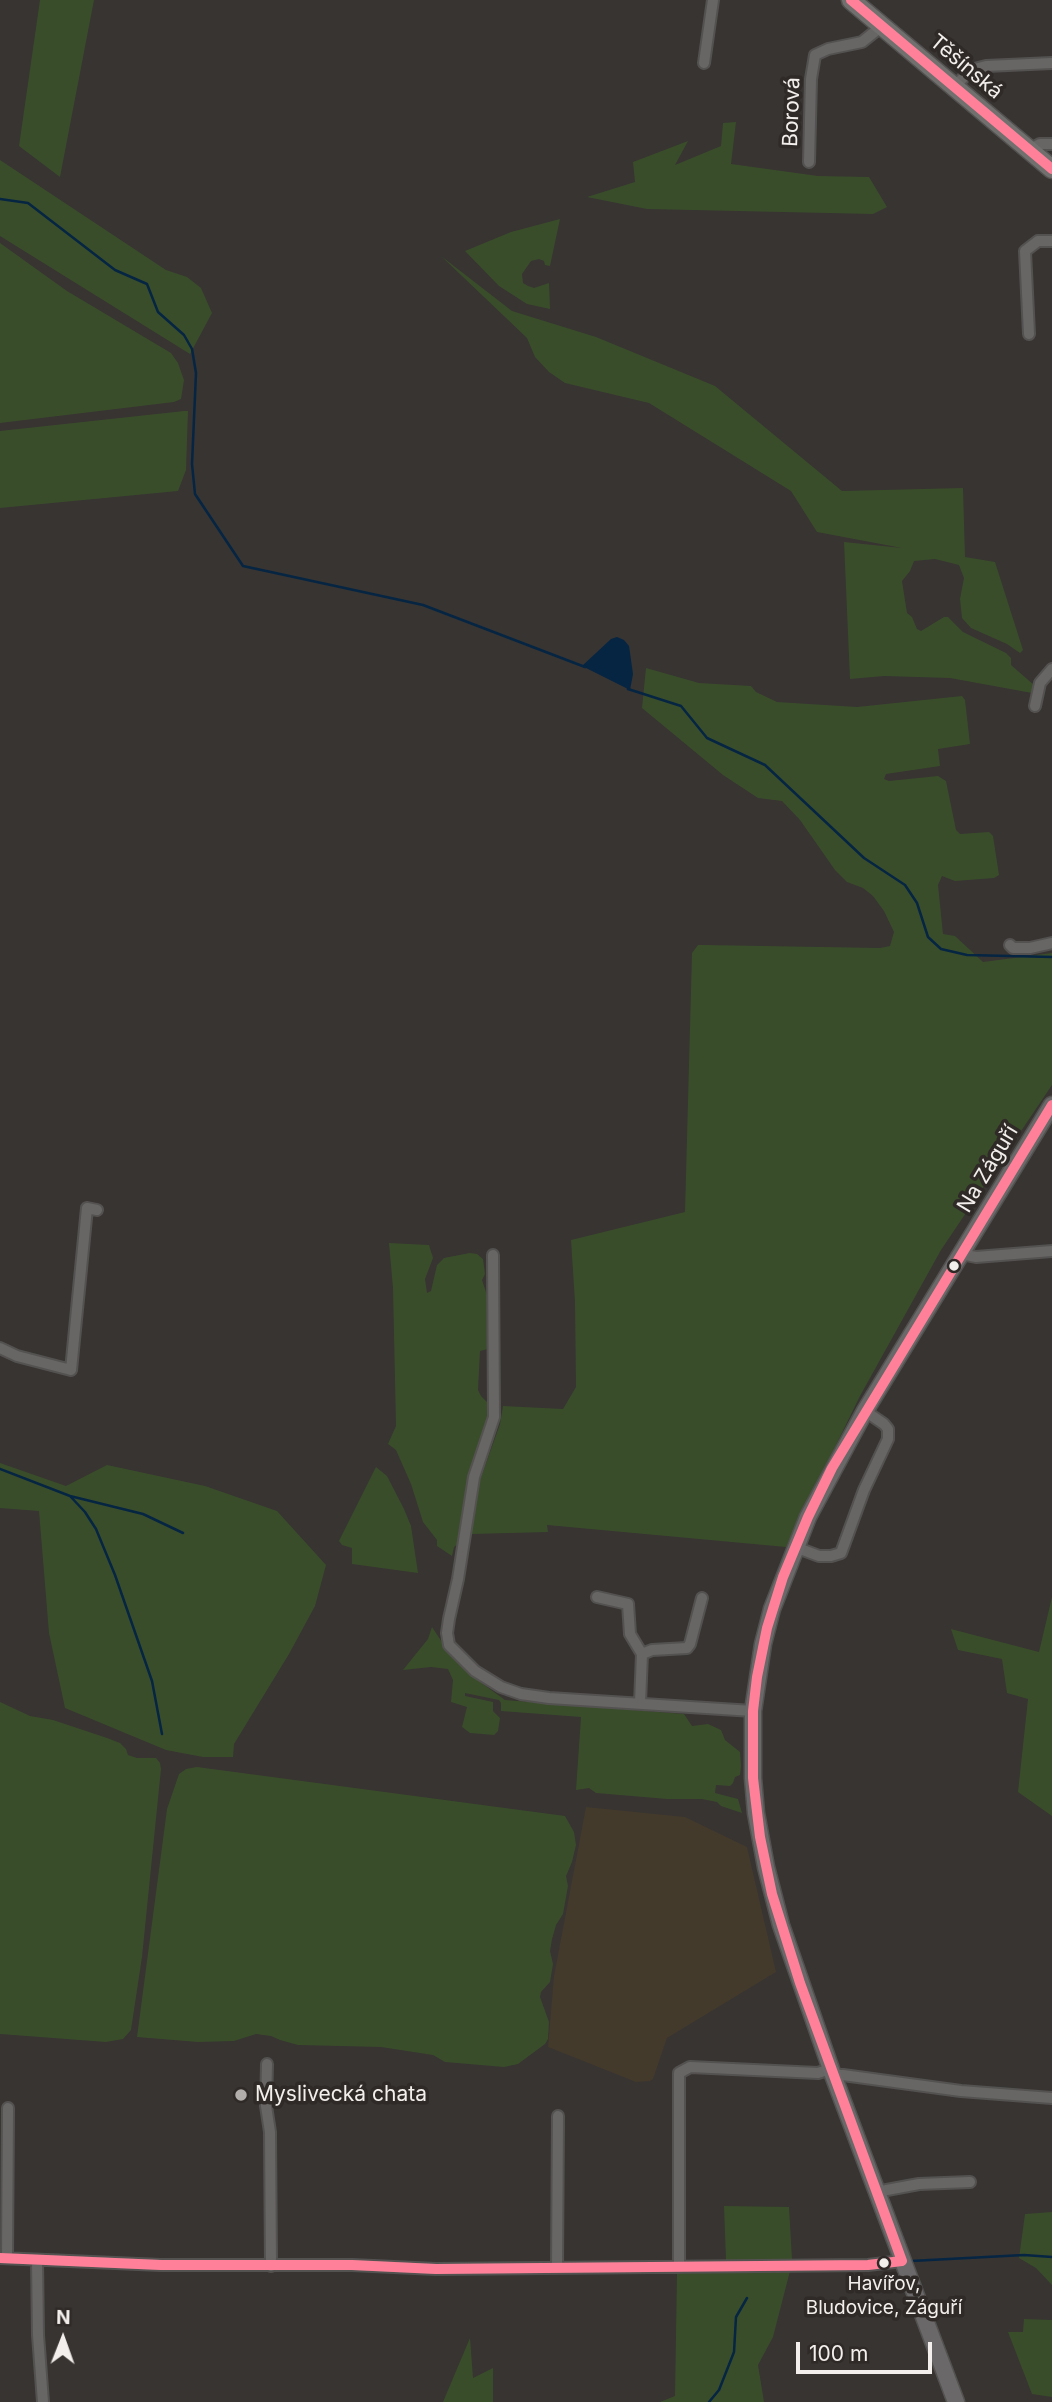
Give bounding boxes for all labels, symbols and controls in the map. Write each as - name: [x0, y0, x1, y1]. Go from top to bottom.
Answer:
- street label: Těšínská: [925, 29, 1007, 105]
- street label: Borová: [778, 77, 806, 147]
- street label: Na Záguří: [952, 1121, 1024, 1217]
- unlabelled marker: [947, 1259, 961, 1273]
- place label: Myslivecká chata: [255, 2082, 427, 2108]
- marker: Myslivecká chata: [233, 2087, 249, 2103]
- marker: Havířov, Bludovice, Záguří: [877, 2256, 891, 2270]
- place label: Havířov, Bludovice, Záguří: [806, 2273, 962, 2317]
- north arrow: [28, 2304, 98, 2374]
- text: N: [56, 2306, 71, 2329]
- scale bar: [800, 2328, 936, 2372]
- text: 100 m: [809, 2341, 868, 2366]

